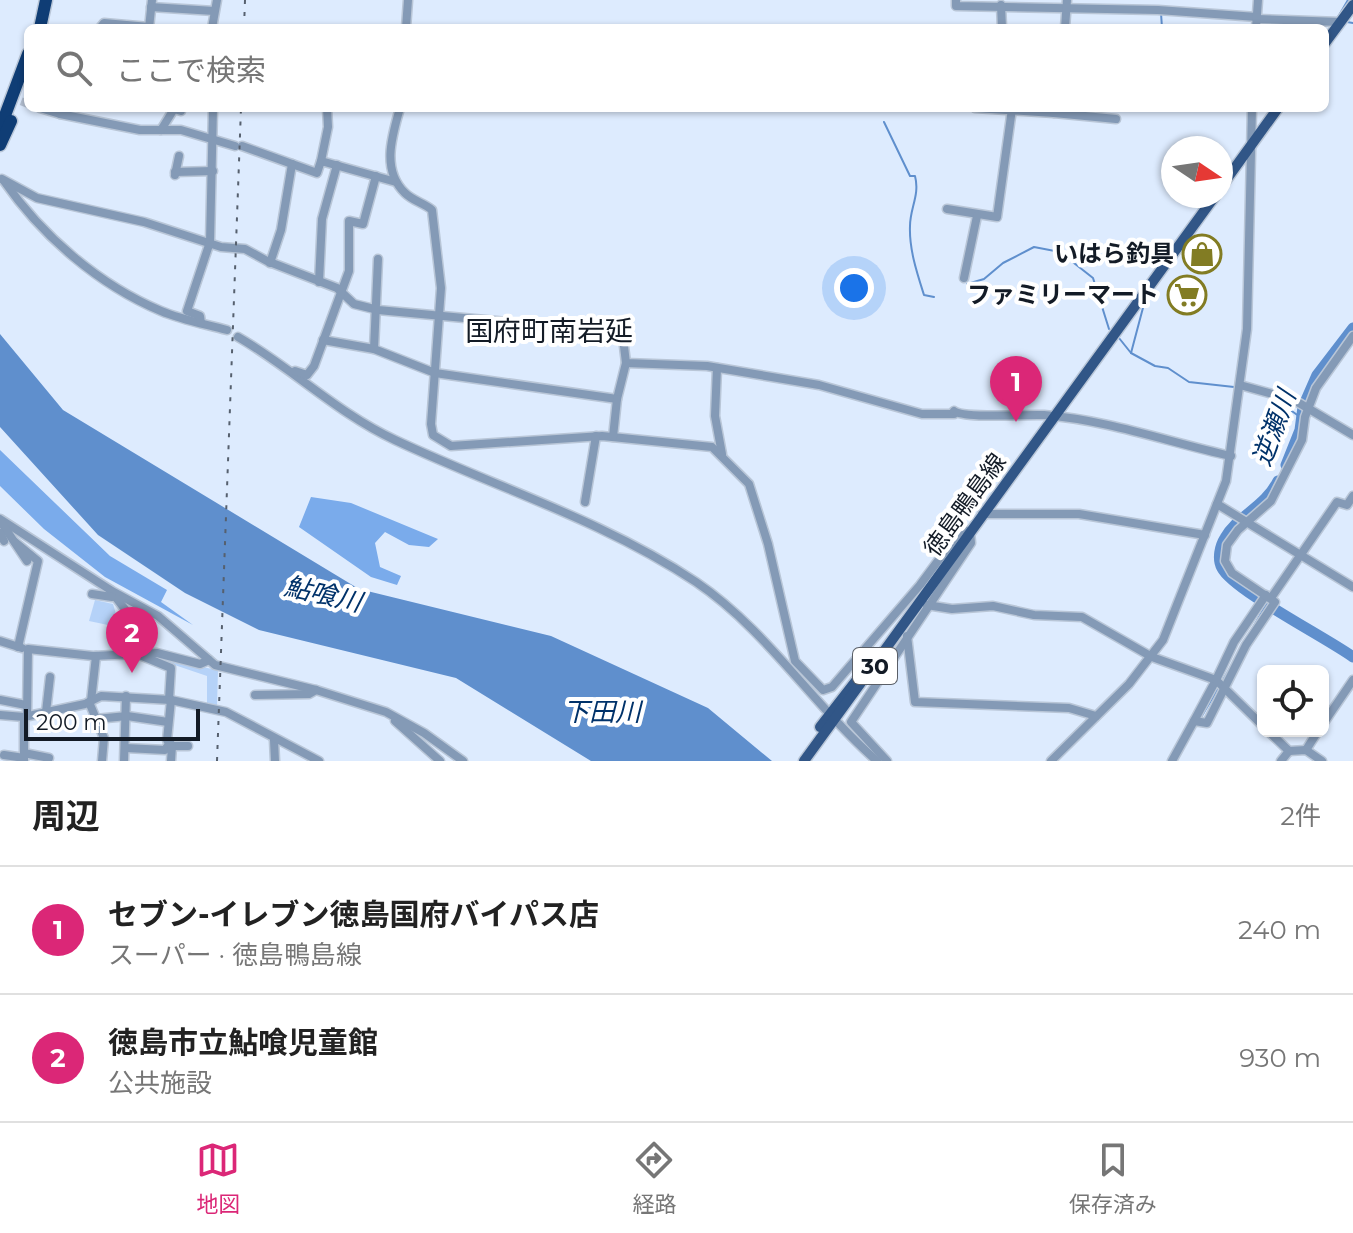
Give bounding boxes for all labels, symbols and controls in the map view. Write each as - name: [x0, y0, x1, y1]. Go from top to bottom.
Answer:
- search box: [24, 24, 1329, 112]
- icon: search: [52, 46, 96, 90]
- text: ここで検索: [116, 52, 266, 89]
- north arrow: [1161, 136, 1233, 208]
- shop icon: いはら釣具: [1181, 233, 1223, 275]
- place label: いはら釣具: [1054, 239, 1174, 268]
- your location: [834, 268, 874, 308]
- supermarket icon: ファミリーマート: [1166, 274, 1208, 316]
- place label: ファミリーマート: [967, 280, 1159, 309]
- district label: 国府町南岩延: [465, 314, 633, 348]
- pin: 1: [990, 356, 1042, 422]
- water label: 逆瀬川: [1246, 383, 1303, 470]
- street label: 徳島鴨島線: [918, 448, 1012, 562]
- water label: 鮎喰川: [281, 570, 368, 619]
- pin: 2: [106, 607, 158, 673]
- road number: 30: [853, 648, 897, 684]
- map controls: [1257, 665, 1329, 737]
- button: locate: [1257, 665, 1329, 737]
- water label: 下田川: [563, 696, 644, 728]
- scale bar: [24, 705, 200, 741]
- text: 200 m: [36, 709, 107, 736]
- text: 周辺: [32, 795, 100, 837]
- text: 2件: [1280, 800, 1321, 832]
- text: セブン-イレブン徳島国府バイパス店: [108, 896, 599, 933]
- text: 1: [53, 914, 63, 946]
- text: 240 m: [1238, 914, 1321, 946]
- text: スーパー · 徳島鴨島線: [108, 939, 362, 971]
- text: 徳島市立鮎喰児童館: [108, 1024, 378, 1061]
- text: 2: [50, 1042, 66, 1074]
- text: 930 m: [1239, 1042, 1321, 1074]
- text: 公共施設: [108, 1067, 212, 1099]
- tab: 地図: [196, 1138, 240, 1218]
- tab: 経路: [632, 1138, 677, 1218]
- tab: 保存済み: [1069, 1138, 1157, 1218]

